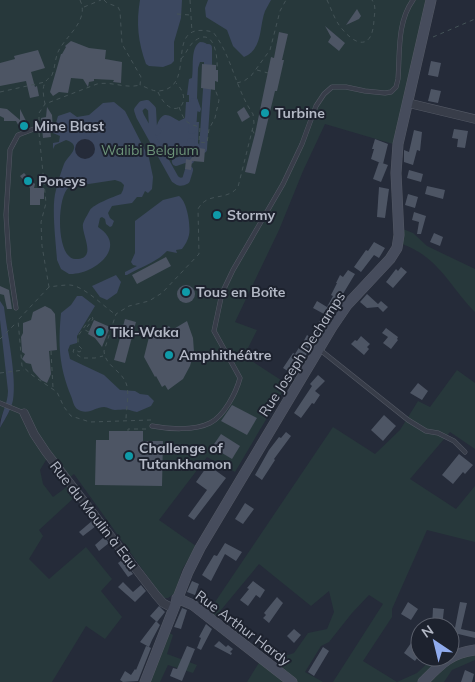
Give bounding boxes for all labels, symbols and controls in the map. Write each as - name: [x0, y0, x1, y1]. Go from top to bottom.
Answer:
- place label: Turbine: [275, 104, 325, 122]
- marker: Turbine: [259, 107, 271, 119]
- place label: Mine Blast: [34, 117, 105, 135]
- marker: Mine Blast: [18, 120, 30, 132]
- park label: Walibi Belgium: [101, 141, 199, 159]
- place label: Poneys: [38, 172, 86, 190]
- marker: Poneys: [22, 175, 34, 187]
- place label: Stormy: [227, 206, 276, 224]
- marker: Stormy: [211, 209, 223, 221]
- place label: Tous en Boîte: [196, 283, 286, 301]
- marker: Tous en Boîte: [180, 286, 192, 298]
- street label: Rue Joseph Dechamps: [255, 288, 349, 420]
- place label: Tiki-Waka: [110, 323, 179, 341]
- marker: Tiki-Waka: [94, 326, 106, 338]
- place label: Amphithéâtre: [179, 346, 272, 364]
- marker: Amphithéâtre: [163, 349, 175, 361]
- place label: Challenge of Tutankhamon: [139, 439, 232, 473]
- marker: Challenge of Tutankhamon: [123, 450, 135, 462]
- street label: Rue du Moulin à Eau: [46, 457, 142, 573]
- street label: Rue Arthur Hardy: [192, 586, 295, 670]
- north arrow: [410, 617, 460, 667]
- text: N: [418, 621, 437, 642]

